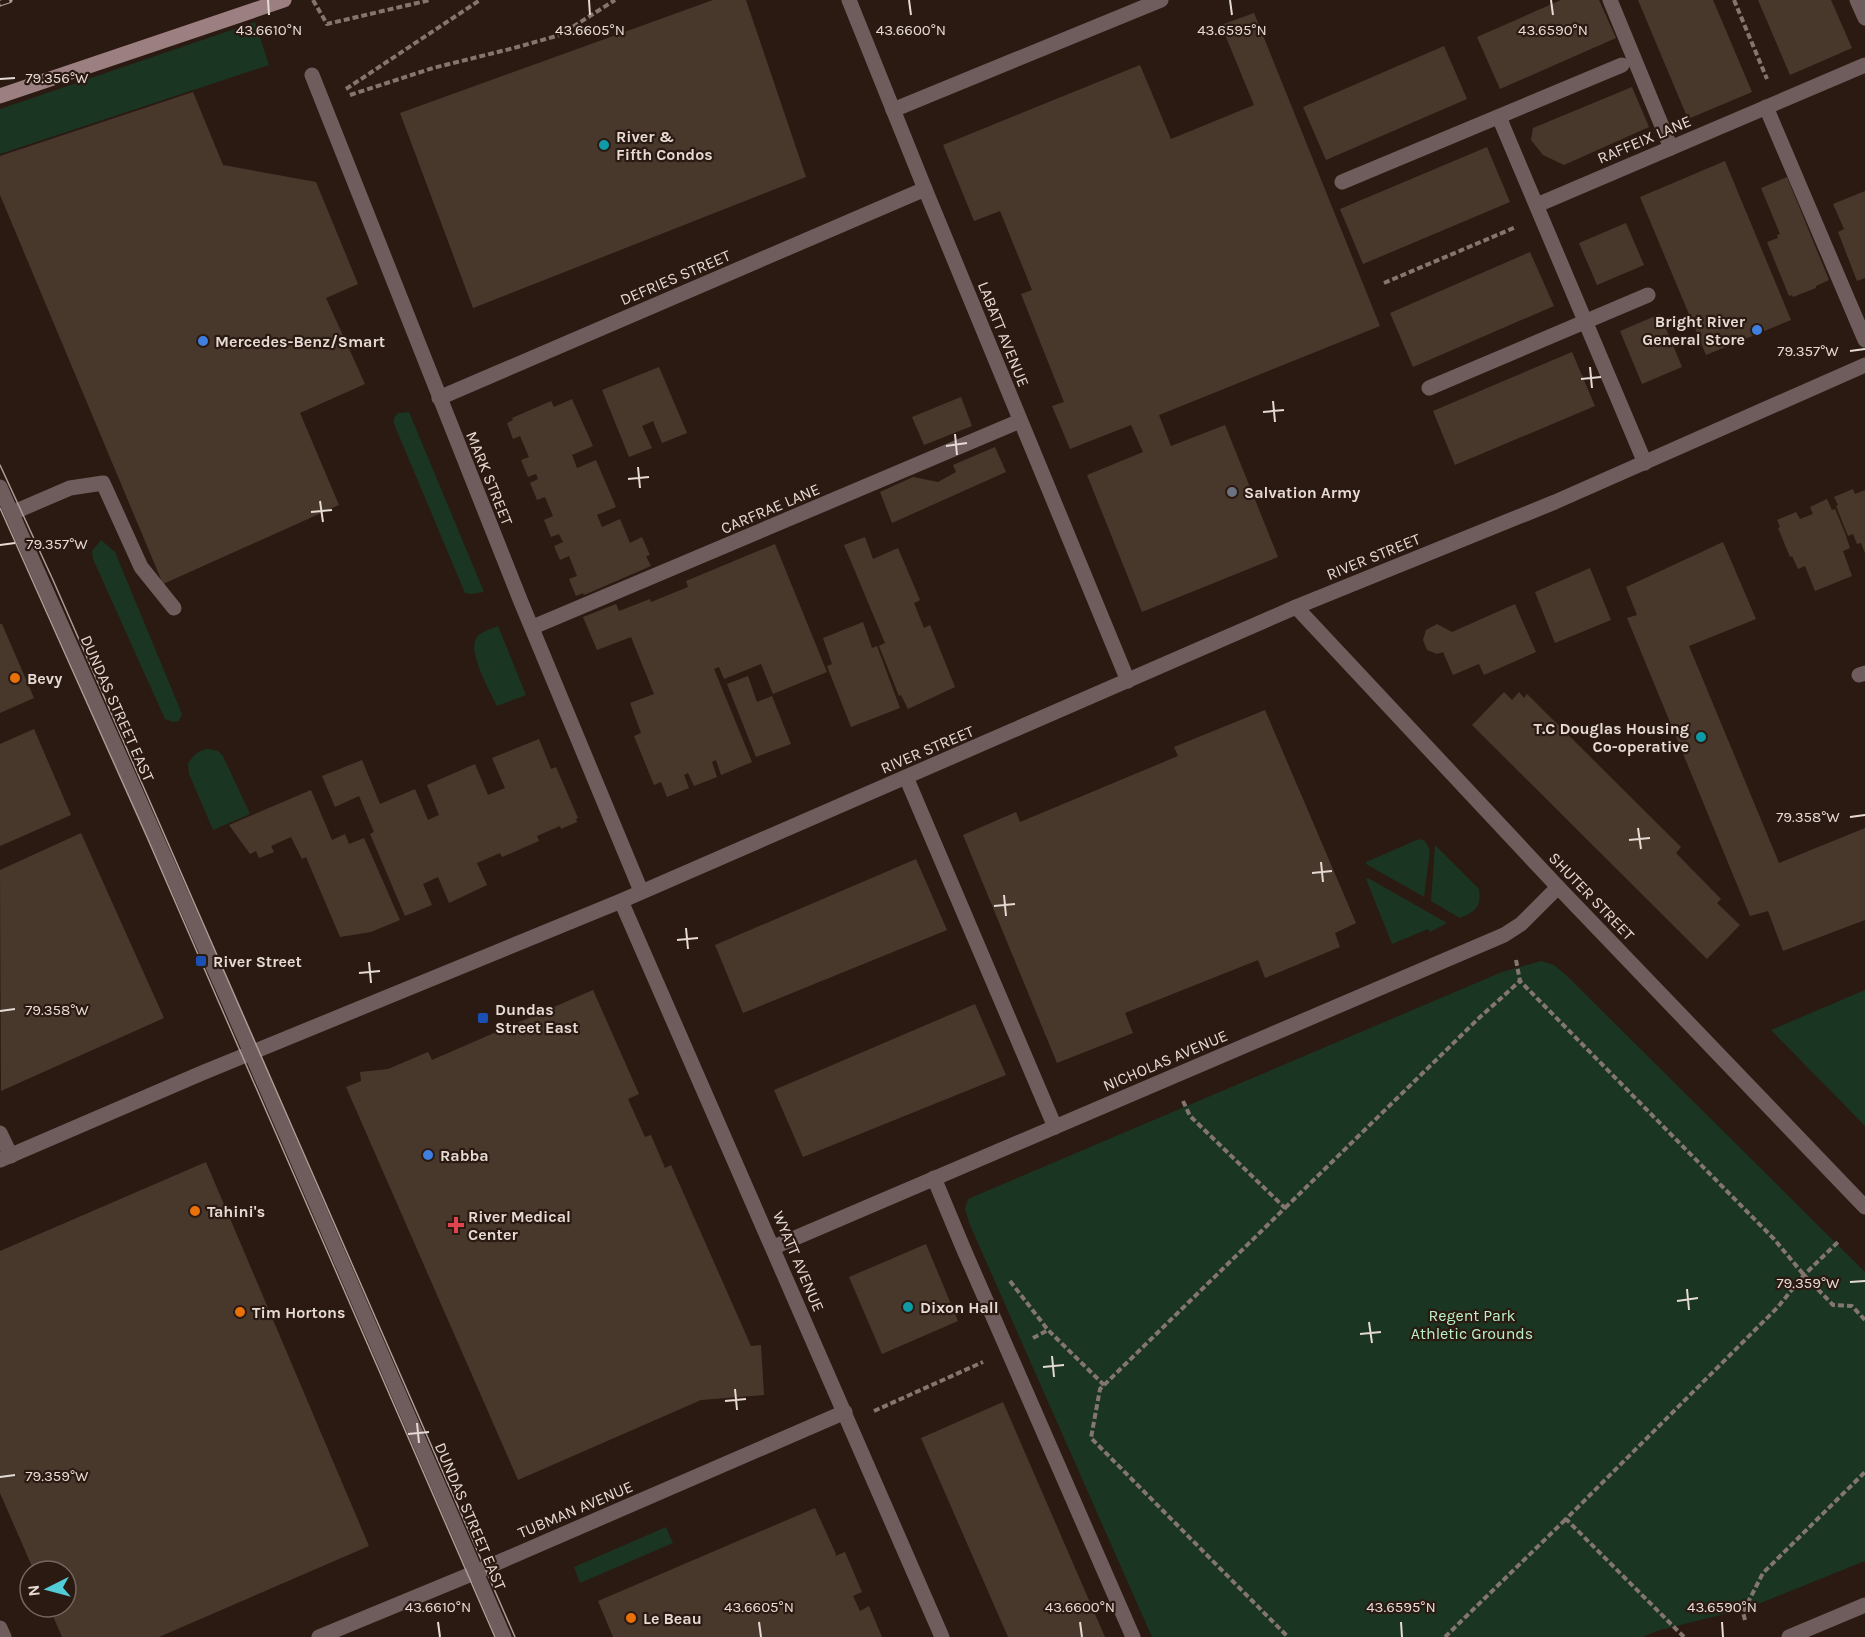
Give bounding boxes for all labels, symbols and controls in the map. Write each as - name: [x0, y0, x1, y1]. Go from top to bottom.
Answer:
- text: 43.6610°N: [236, 21, 302, 39]
- text: 43.6605°N: [555, 21, 625, 39]
- text: 43.6600°N: [876, 21, 946, 39]
- text: 43.6595°N: [1197, 21, 1267, 39]
- text: 43.6590°N: [1518, 21, 1588, 39]
- text: 79.356°W: [26, 69, 89, 87]
- street label: RAFFEIX LANE: [1595, 111, 1694, 168]
- place label: River & Fifth Condos: [616, 127, 713, 164]
- marker: River & Fifth Condos: [597, 138, 611, 152]
- street label: DEFRIES STREET: [617, 246, 733, 309]
- street label: LABATT AVENUE: [974, 279, 1033, 390]
- place label: Bright River General Store: [1642, 312, 1746, 349]
- marker: Bright River General Store: [1750, 323, 1764, 337]
- place label: Mercedes-Benz/Smart: [215, 332, 385, 351]
- marker: Mercedes-Benz/Smart: [196, 334, 210, 348]
- text: 79.357°W: [1777, 342, 1839, 360]
- street label: MARK STREET: [462, 428, 517, 528]
- street label: CARFRAE LANE: [718, 479, 822, 538]
- place label: Salvation Army: [1244, 483, 1360, 502]
- marker: Salvation Army: [1225, 485, 1239, 499]
- street label: RIVER STREET: [1324, 529, 1423, 584]
- text: 79.357°W: [26, 535, 88, 553]
- street label: DUNDAS STREET EAST: [77, 632, 158, 784]
- place label: Bevy: [27, 669, 62, 688]
- marker: Bevy: [8, 671, 22, 685]
- place label: T.C Douglas Housing Co-operative: [1533, 719, 1689, 756]
- street label: RIVER STREET: [878, 721, 977, 778]
- marker: T.C Douglas Housing Co-operative: [1694, 730, 1708, 744]
- text: 79.358°W: [1776, 808, 1840, 826]
- street label: SHUTER STREET: [1545, 848, 1638, 944]
- place label: River Street: [213, 952, 302, 971]
- marker: River Street: [194, 954, 208, 968]
- place label: Dundas Street East: [495, 1000, 579, 1037]
- text: 79.358°W: [25, 1001, 89, 1019]
- marker: Dundas Street East: [476, 1011, 490, 1025]
- street label: NICHOLAS AVENUE: [1100, 1026, 1230, 1095]
- place label: Rabba: [440, 1146, 489, 1165]
- marker: Rabba: [421, 1148, 435, 1162]
- place label: Tahini's: [207, 1202, 265, 1221]
- marker: Tahini's: [188, 1204, 202, 1218]
- place label: River Medical Center: [468, 1207, 571, 1244]
- street label: WYATT AVENUE: [769, 1208, 828, 1314]
- marker: River Medical Center: [449, 1218, 463, 1232]
- text: 79.359°W: [1777, 1274, 1840, 1292]
- place label: Dixon Hall: [920, 1298, 999, 1317]
- marker: Dixon Hall: [901, 1300, 915, 1314]
- place label: Tim Hortons: [252, 1303, 345, 1322]
- marker: Tim Hortons: [233, 1305, 247, 1319]
- park label: Regent Park Athletic Grounds: [1411, 1306, 1533, 1343]
- street label: DUNDAS STREET EAST: [431, 1440, 510, 1593]
- text: 79.359°W: [26, 1467, 89, 1485]
- street label: TUBMAN AVENUE: [515, 1477, 636, 1542]
- north arrow: [18, 1559, 78, 1619]
- text: N: [24, 1584, 44, 1597]
- text: 43.6610°N: [405, 1598, 471, 1616]
- text: 43.6605°N: [724, 1598, 794, 1616]
- text: 43.6600°N: [1045, 1598, 1115, 1616]
- text: 43.6595°N: [1366, 1598, 1436, 1616]
- text: 43.6590°N: [1687, 1598, 1757, 1616]
- place label: Le Beau: [643, 1609, 702, 1628]
- marker: Le Beau: [624, 1611, 638, 1625]

